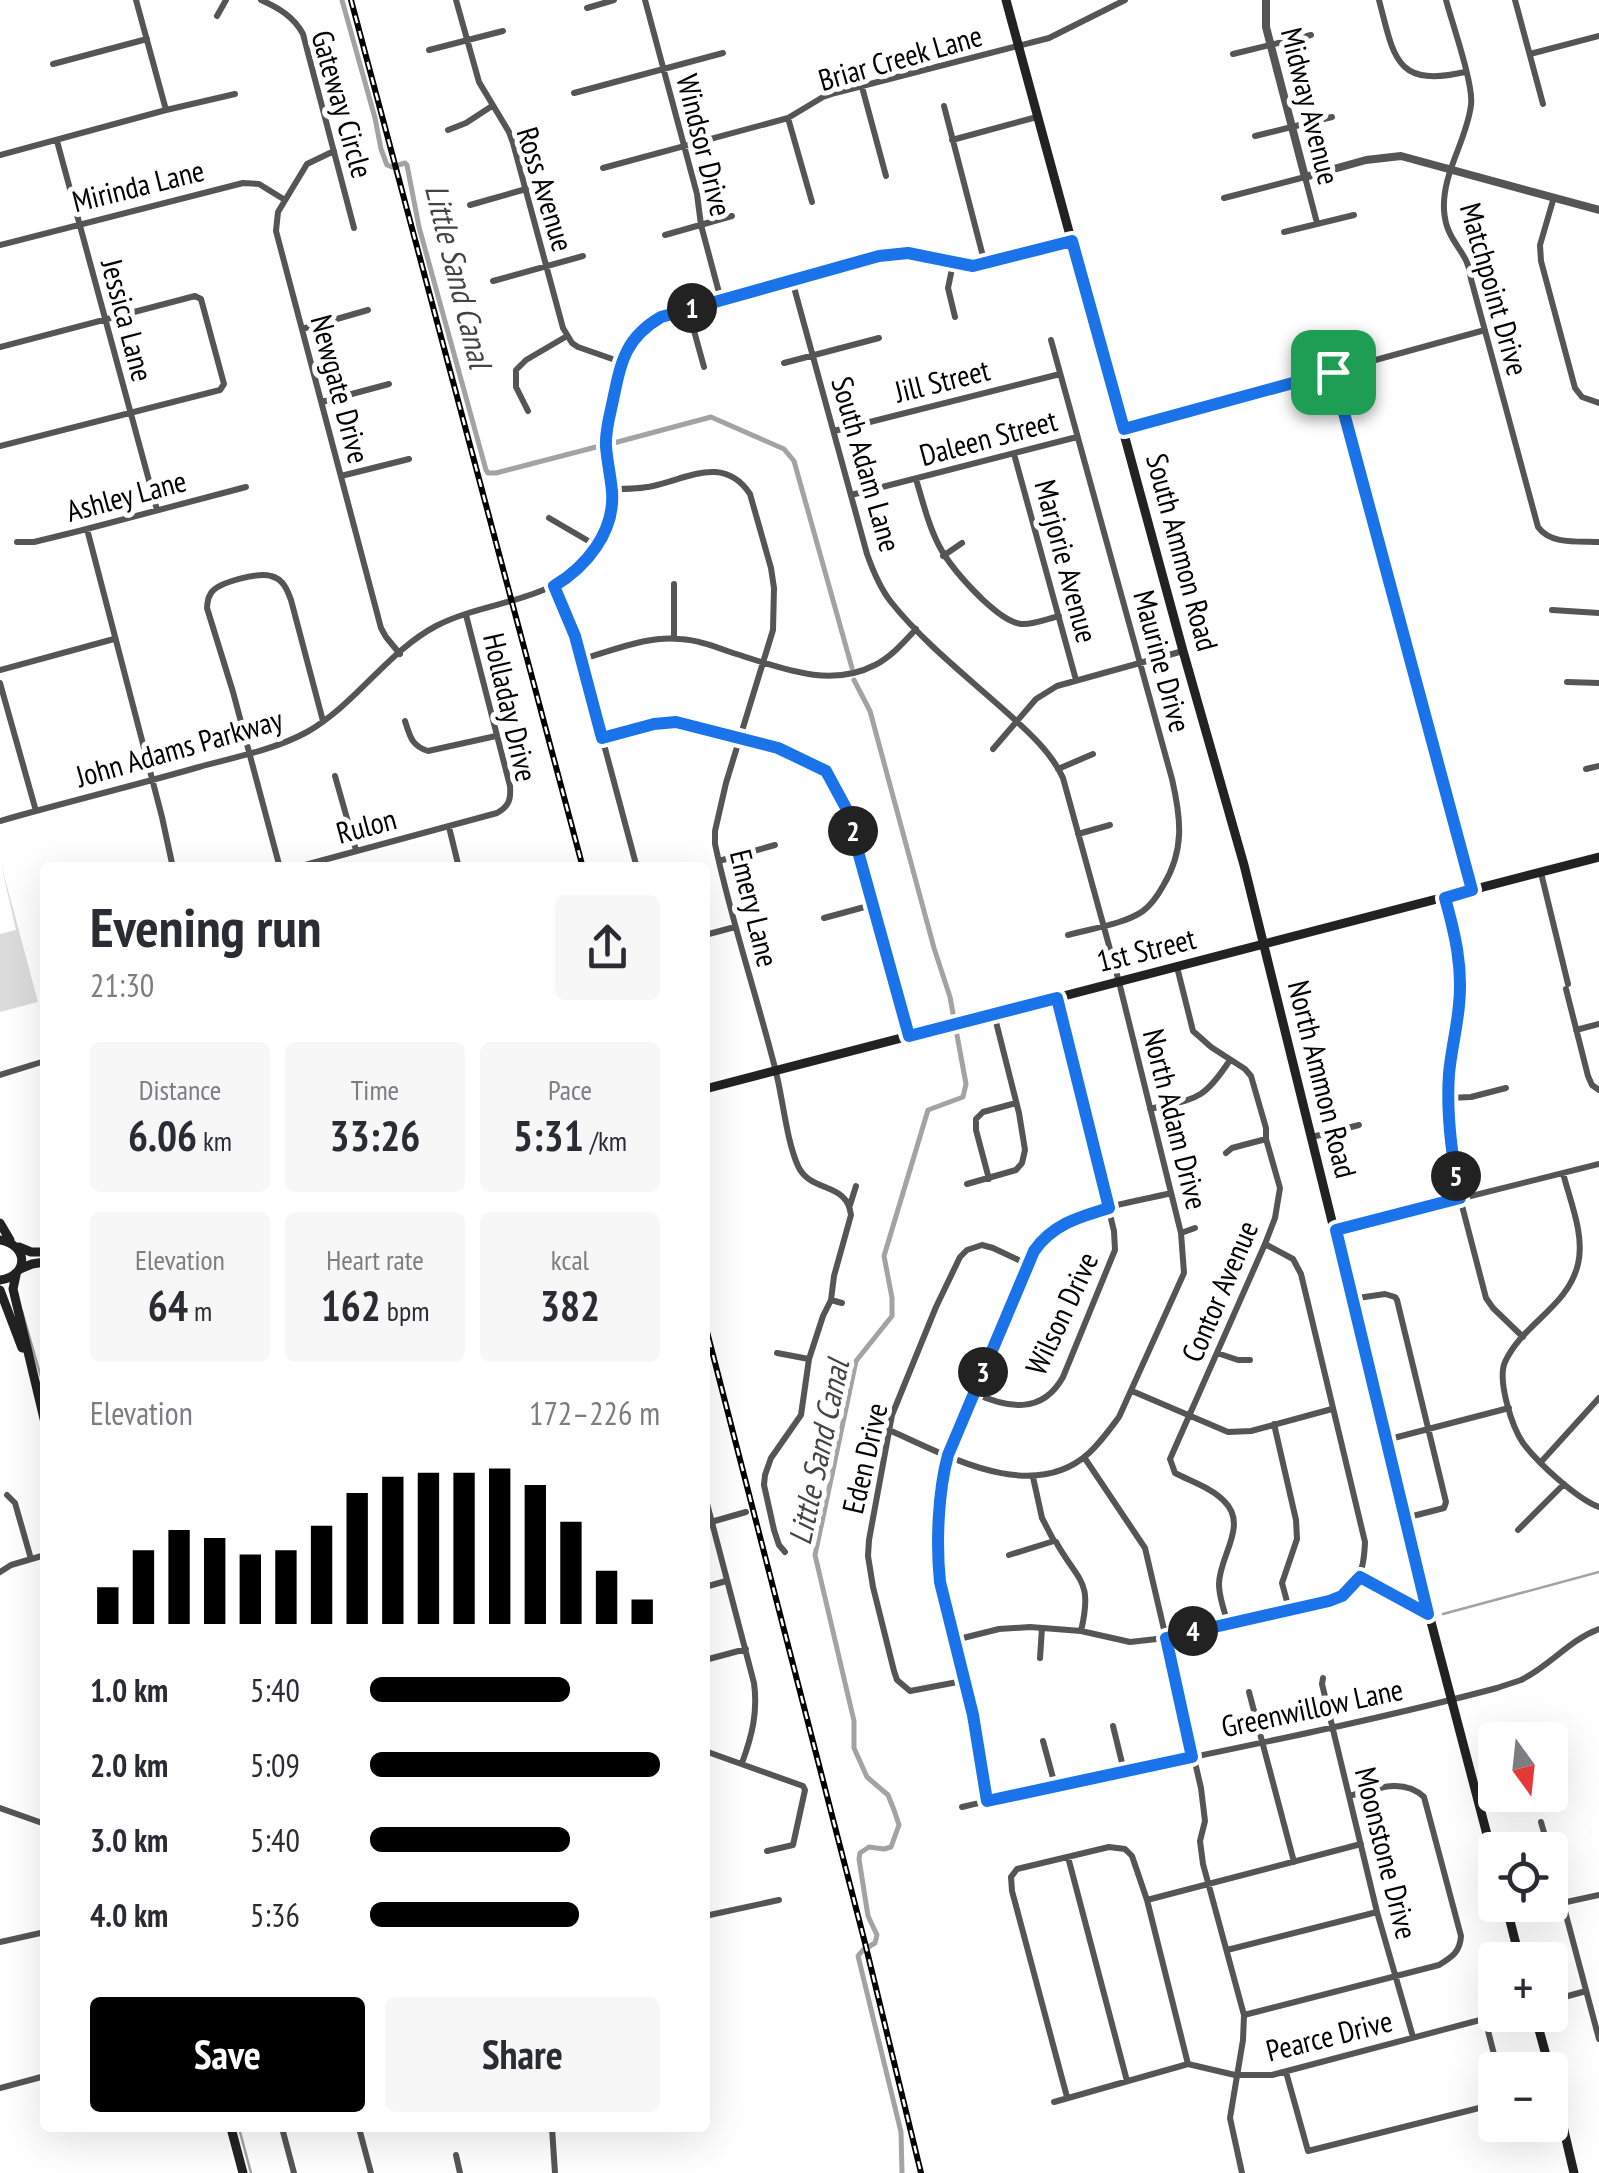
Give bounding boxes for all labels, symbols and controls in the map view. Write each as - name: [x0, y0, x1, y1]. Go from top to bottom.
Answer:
- street label: Briar Creek Lane: [814, 15, 986, 99]
- street label: Midway Avenue: [1273, 24, 1349, 188]
- street label: Gateway Circle: [303, 26, 383, 182]
- street label: Windsor Drive: [669, 70, 741, 220]
- street label: Ross Avenue: [509, 122, 583, 256]
- street label: Mirinda Lane: [68, 150, 208, 220]
- water label: Little Sand Canal: [416, 180, 503, 375]
- street label: Matchpoint Drive: [1452, 198, 1538, 380]
- street label: Jessica Lane: [93, 254, 163, 385]
- pin: 1: [667, 283, 717, 333]
- text: 1: [685, 289, 699, 326]
- street label: Newgate Drive: [303, 311, 379, 467]
- pin: [1291, 330, 1376, 415]
- icon: arrive: [1306, 345, 1361, 400]
- street label: Jill Street: [890, 349, 994, 411]
- street label: South Adam Lane: [823, 372, 911, 556]
- street label: Daleen Street: [915, 400, 1062, 474]
- street label: South Ammon Road: [1138, 449, 1228, 655]
- street label: Ashley Lane: [62, 460, 190, 530]
- street label: Marjorie Avenue: [1027, 475, 1107, 647]
- street label: Maurine Drive: [1125, 586, 1201, 736]
- street label: Holladay Drive: [475, 629, 547, 785]
- street label: John Adams Parkway: [70, 699, 287, 795]
- street label: Rulon: [332, 798, 400, 852]
- pin: 2: [828, 806, 878, 856]
- text: 2: [846, 812, 860, 849]
- street label: Emery Lane: [722, 845, 788, 971]
- text: Evening run: [90, 891, 322, 962]
- button: share: [555, 895, 660, 1000]
- street label: 1st Street: [1093, 918, 1200, 980]
- text: 21:30: [90, 964, 154, 1006]
- street label: North Ammon Road: [1280, 976, 1366, 1182]
- street label: North Adam Drive: [1135, 1025, 1217, 1213]
- text: Distance: [139, 1071, 221, 1108]
- text: Time: [351, 1071, 399, 1108]
- text: Pace: [548, 1071, 592, 1108]
- text: 6.06: [128, 1108, 197, 1163]
- text: 33:26: [330, 1108, 420, 1163]
- text: 5:31: [513, 1108, 584, 1163]
- text: km: [197, 1122, 232, 1159]
- text: /km: [584, 1122, 627, 1159]
- pin: 5: [1431, 1151, 1481, 1201]
- text: 5: [1449, 1157, 1463, 1194]
- street label: Contor Avenue: [1172, 1215, 1266, 1367]
- text: Elevation: [135, 1241, 225, 1278]
- text: Heart rate: [326, 1241, 424, 1278]
- text: kcal: [551, 1241, 589, 1278]
- street label: Wilson Drive: [1016, 1245, 1106, 1381]
- text: 64: [148, 1278, 188, 1333]
- text: 162: [321, 1278, 381, 1333]
- text: 382: [540, 1278, 600, 1333]
- text: m: [188, 1292, 212, 1329]
- text: bpm: [381, 1292, 429, 1329]
- pin: 3: [958, 1347, 1008, 1397]
- water label: Little Sand Canal: [778, 1353, 859, 1548]
- text: 3: [976, 1353, 990, 1390]
- text: Elevation: [90, 1392, 193, 1434]
- text: 172–226 m: [529, 1392, 660, 1434]
- street label: Eden Drive: [832, 1399, 896, 1517]
- pin: 4: [1168, 1606, 1218, 1656]
- text: 4: [1186, 1612, 1200, 1649]
- text: 1.0 km: [90, 1669, 168, 1711]
- text: 5:40: [250, 1669, 300, 1711]
- street label: Greenwillow Lane: [1218, 1669, 1406, 1745]
- north arrow: [1478, 1722, 1568, 1812]
- map controls: [1478, 1722, 1568, 2142]
- text: 2.0 km: [90, 1744, 168, 1786]
- text: 5:09: [250, 1744, 300, 1786]
- street label: Moonstone Drive: [1347, 1763, 1427, 1943]
- text: 3.0 km: [90, 1819, 168, 1861]
- text: 5:40: [250, 1819, 300, 1861]
- button: locate: [1478, 1832, 1568, 1922]
- text: 4.0 km: [90, 1894, 168, 1936]
- text: 5:36: [250, 1894, 300, 1936]
- button: +: [1478, 1942, 1568, 2032]
- button: Save: [90, 1997, 365, 2112]
- button: Share: [385, 1997, 660, 2112]
- street label: Pearce Drive: [1262, 2001, 1396, 2069]
- button: −: [1478, 2052, 1568, 2142]

